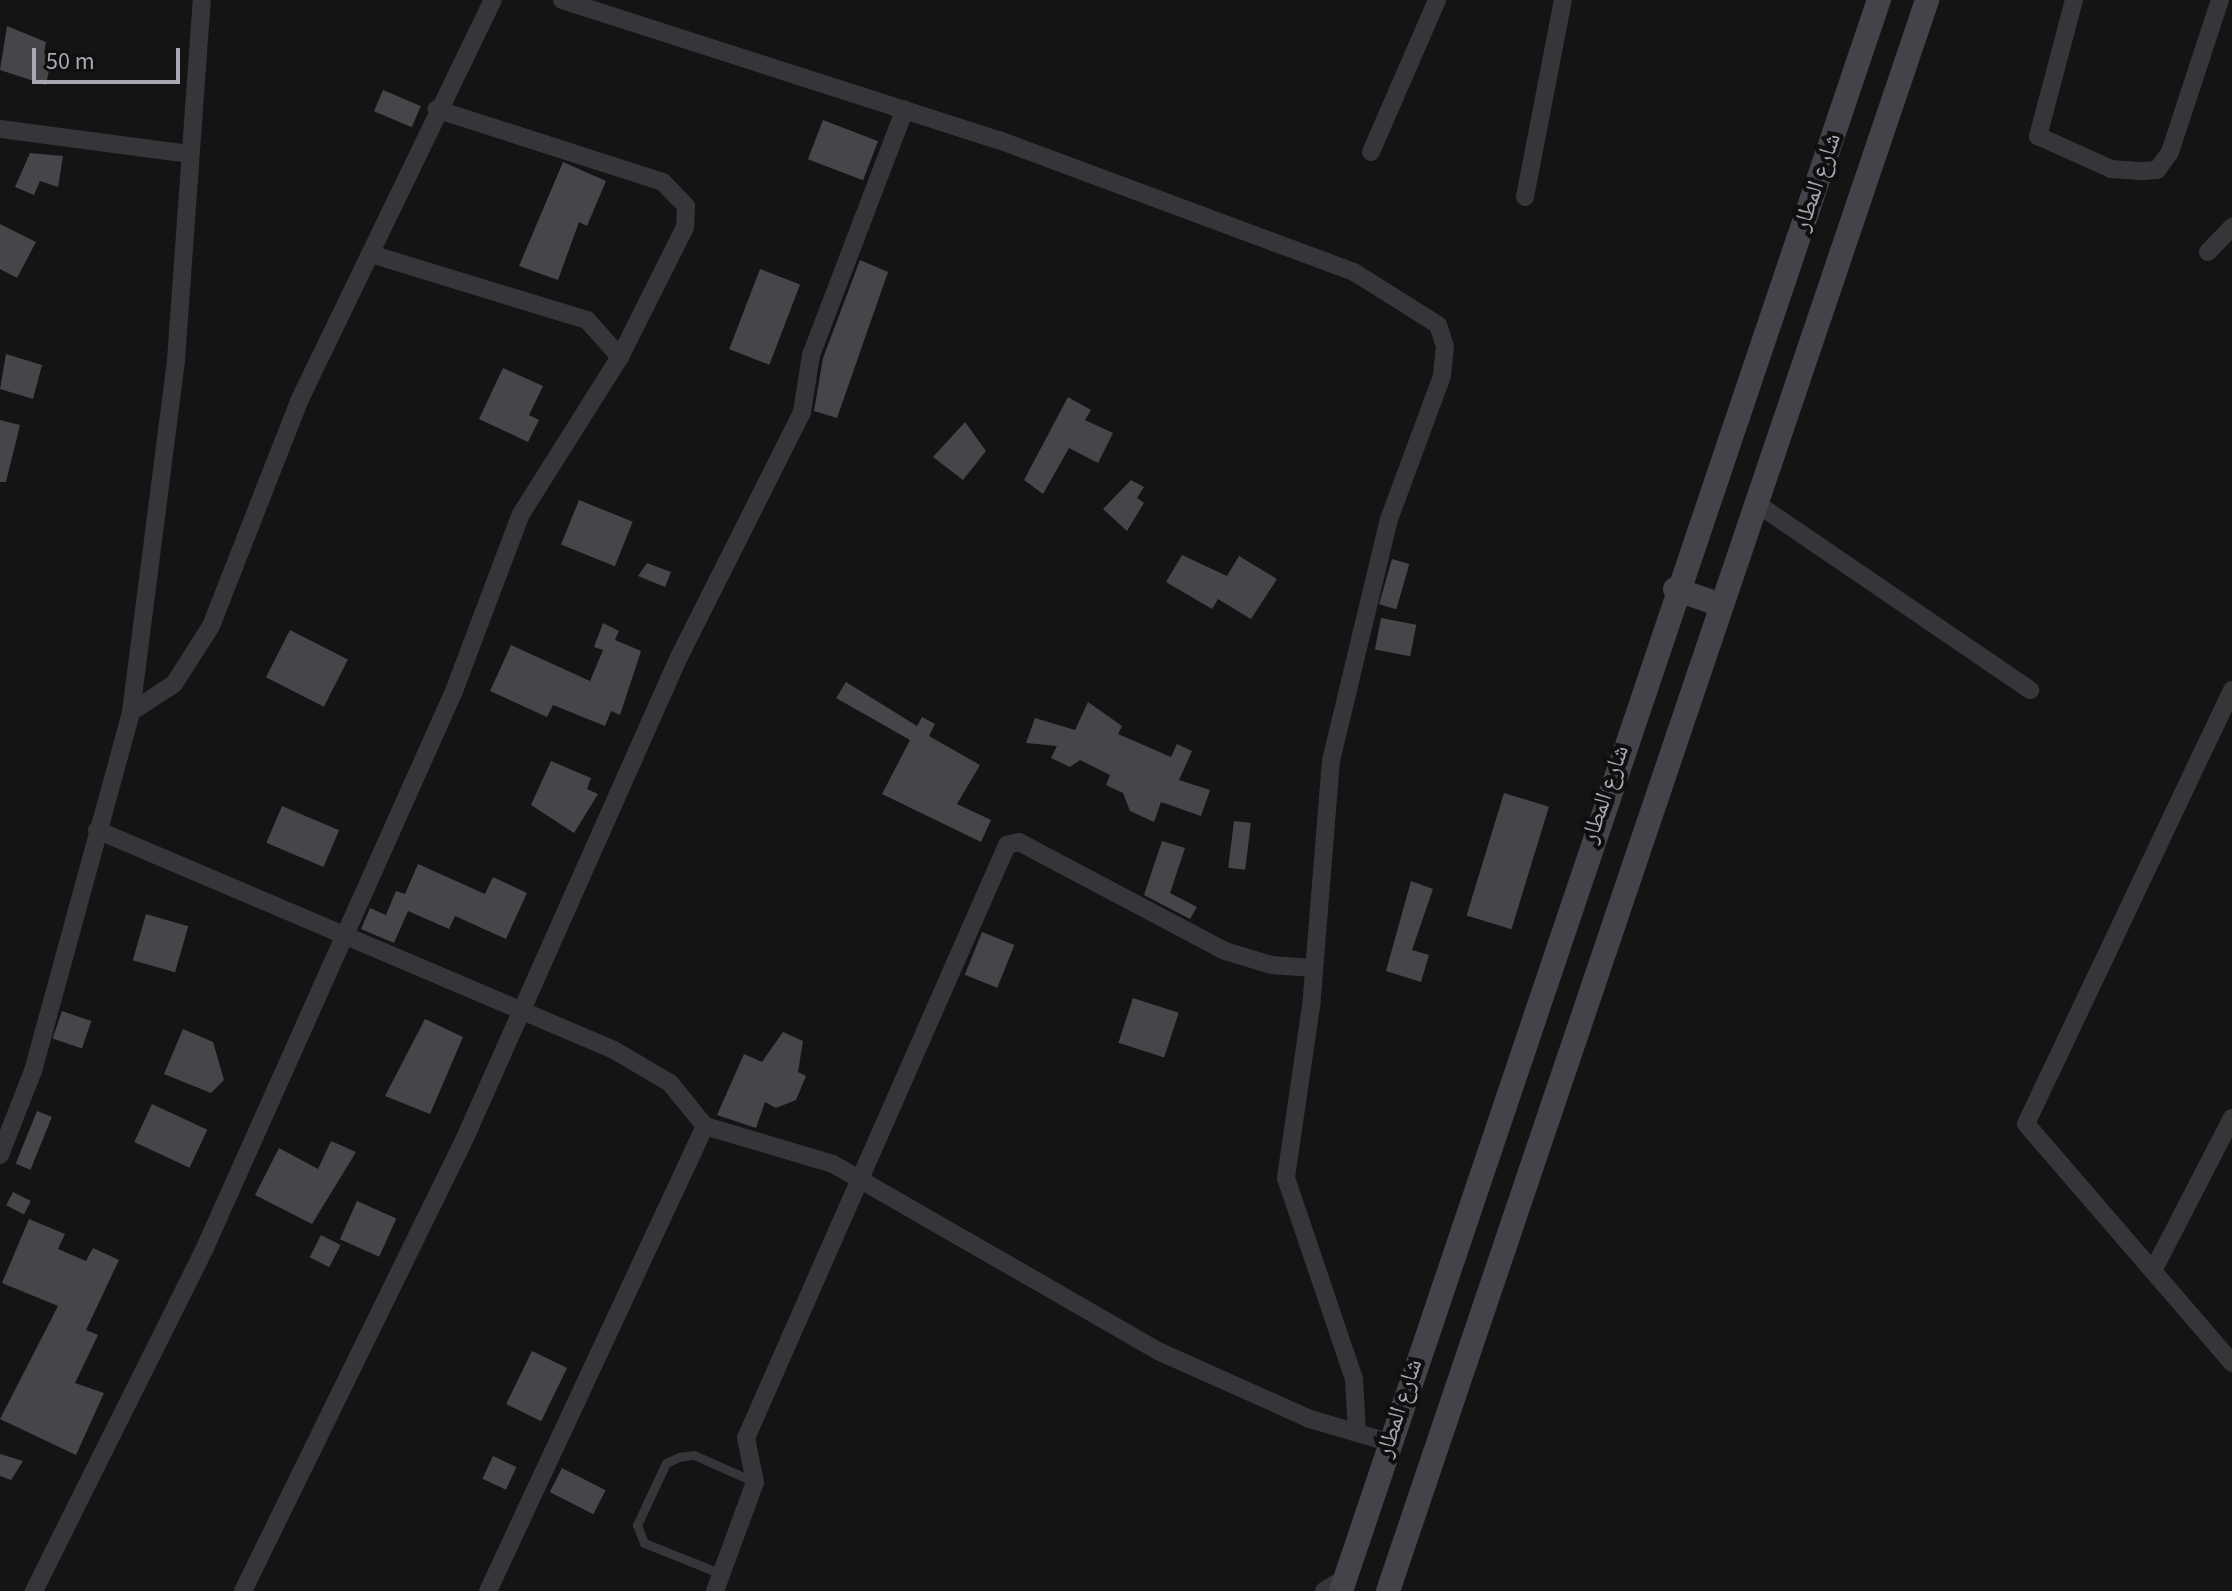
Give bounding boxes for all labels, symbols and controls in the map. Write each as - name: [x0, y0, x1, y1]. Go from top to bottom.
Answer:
- scale bar: [36, 32, 184, 82]
- text: 50 m: [46, 44, 95, 79]
- street label: شارع المطار: [1787, 129, 1847, 235]
- street label: شارع المطار: [1575, 741, 1635, 847]
- street label: شارع المطار: [1370, 1355, 1428, 1461]

